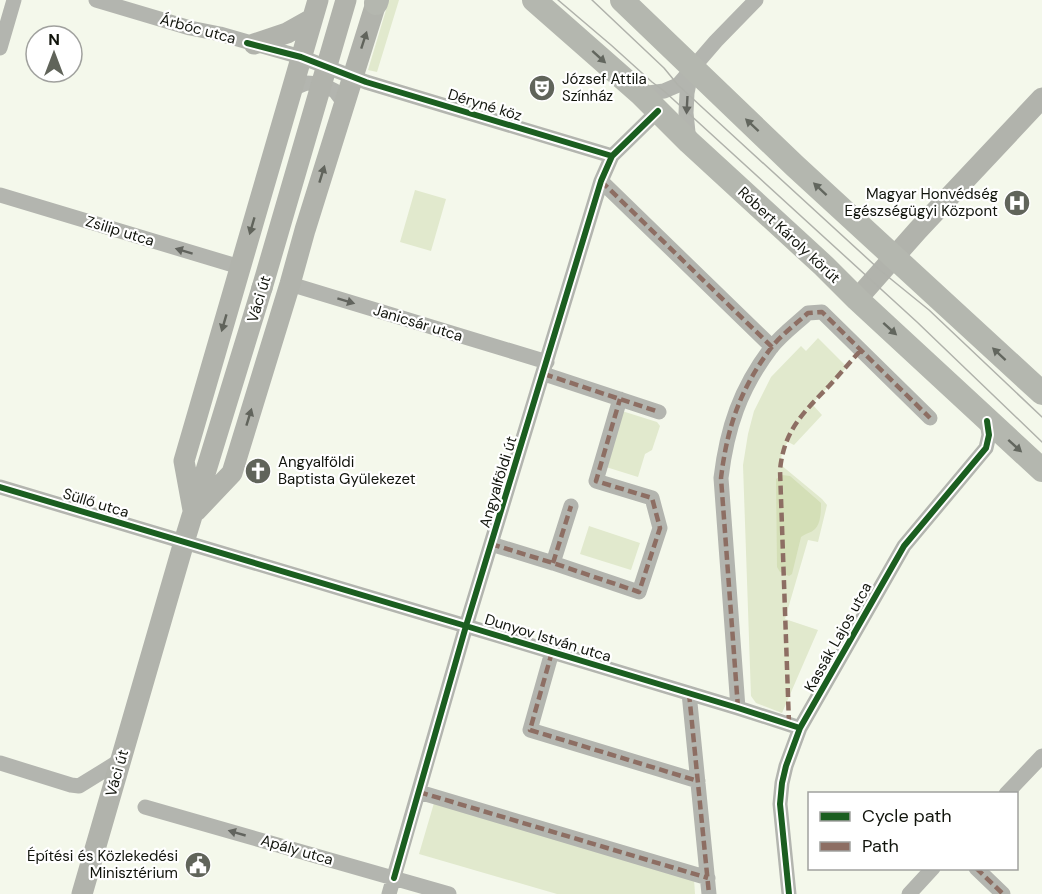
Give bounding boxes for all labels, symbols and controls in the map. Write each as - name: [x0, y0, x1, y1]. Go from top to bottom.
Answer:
- street label: Árbóc utca: [158, 9, 238, 49]
- north arrow: [24, 24, 84, 84]
- text: N: [48, 29, 60, 50]
- one-way arrow: [360, 31, 369, 49]
- one-way arrow: [591, 50, 606, 64]
- place label: József Attila Színház: [562, 69, 647, 106]
- theatre icon: József Attila Színház: [527, 73, 557, 103]
- street label: Déryné köz: [445, 84, 525, 126]
- one-way arrow: [682, 96, 691, 115]
- one-way arrow: [746, 119, 760, 133]
- one-way arrow: [318, 165, 327, 183]
- street label: Róbert Károly körút: [734, 182, 845, 288]
- one-way arrow: [813, 183, 828, 196]
- place label: Magyar Honvédség Egészségügyi Központ: [844, 184, 998, 221]
- hospital icon: Magyar Honvédség Egészségügyi Központ: [1002, 188, 1032, 218]
- street label: Zsilip utca: [83, 211, 157, 251]
- one-way arrow: [247, 217, 256, 235]
- one-way arrow: [175, 246, 193, 255]
- street label: Váci út: [242, 273, 276, 325]
- one-way arrow: [337, 297, 355, 306]
- street label: Janicsár utca: [371, 300, 465, 346]
- one-way arrow: [219, 314, 228, 332]
- one-way arrow: [882, 322, 897, 335]
- one-way arrow: [992, 347, 1006, 361]
- one-way arrow: [245, 408, 254, 426]
- street label: Angyalföldi út: [475, 434, 521, 530]
- one-way arrow: [1007, 438, 1021, 452]
- place label: Angyalföldi Baptista Gyülekezet: [278, 452, 416, 489]
- church icon: Angyalföldi Baptista Gyülekezet: [243, 456, 273, 486]
- street label: Süllő utca: [61, 484, 131, 522]
- street label: Kassák Lajos utca: [800, 579, 876, 695]
- street label: Dunyov István utca: [482, 609, 614, 667]
- street label: Váci út: [101, 747, 133, 799]
- legend: [808, 792, 1018, 870]
- text: Cycle path: [862, 804, 952, 828]
- one-way arrow: [228, 828, 246, 837]
- street label: Apály utca: [259, 830, 335, 870]
- text: Path: [862, 834, 899, 858]
- place label: Építési és Közlekedési Minisztérium: [27, 846, 178, 883]
- public building icon: Építési és Közlekedési Minisztérium: [183, 850, 213, 880]

